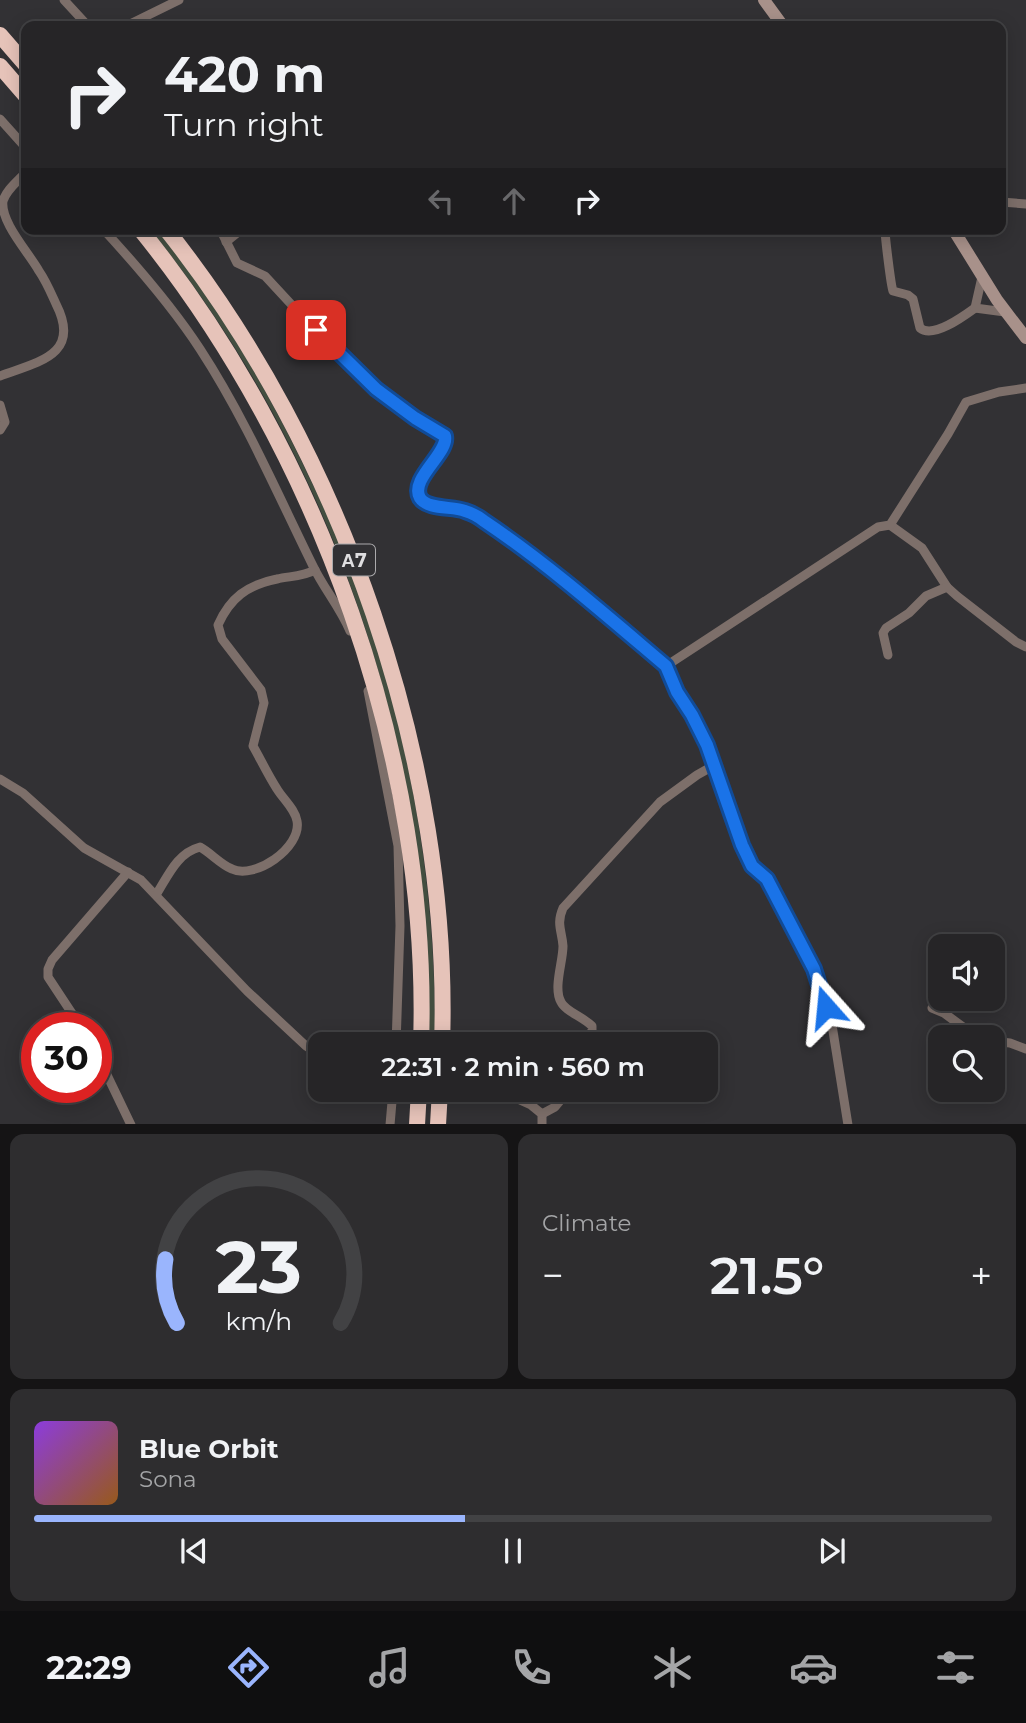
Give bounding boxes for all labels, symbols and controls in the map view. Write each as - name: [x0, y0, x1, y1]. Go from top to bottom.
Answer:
- text: 420 m: [164, 45, 325, 104]
- icon: right: [49, 49, 140, 140]
- text: Turn right: [164, 105, 324, 144]
- icon: left: [422, 182, 460, 220]
- icon: ahead: [495, 182, 533, 220]
- icon: right: [568, 182, 606, 220]
- pin: [286, 300, 346, 360]
- icon: arrive: [297, 311, 335, 349]
- road number: Α7: [333, 544, 375, 576]
- map controls: [928, 934, 1005, 1102]
- button: sound: [928, 934, 1005, 1011]
- position arrow: [789, 970, 863, 1044]
- speed limit sign: 30: [21, 1012, 112, 1103]
- button: search: [928, 1025, 1005, 1102]
- text: 22:31 · 2 min · 560 m: [381, 1051, 645, 1083]
- text: Climate: [542, 1209, 631, 1237]
- text: 23: [216, 1223, 302, 1311]
- text: 21.5°: [710, 1244, 824, 1307]
- text: −: [542, 1252, 564, 1299]
- text: +: [970, 1252, 992, 1299]
- text: km/h: [226, 1305, 292, 1335]
- text: Blue Orbit: [139, 1433, 278, 1465]
- text: Sona: [139, 1465, 197, 1493]
- icon: previous: [175, 1532, 213, 1570]
- icon: pause: [494, 1532, 532, 1570]
- icon: next: [813, 1532, 851, 1570]
- icon: directions: [224, 1643, 273, 1692]
- icon: music: [365, 1643, 414, 1692]
- icon: phone: [507, 1643, 556, 1692]
- icon: climate: [648, 1643, 697, 1692]
- icon: car: [789, 1643, 838, 1692]
- icon: filters: [931, 1643, 980, 1692]
- text: 22:29: [46, 1648, 132, 1687]

